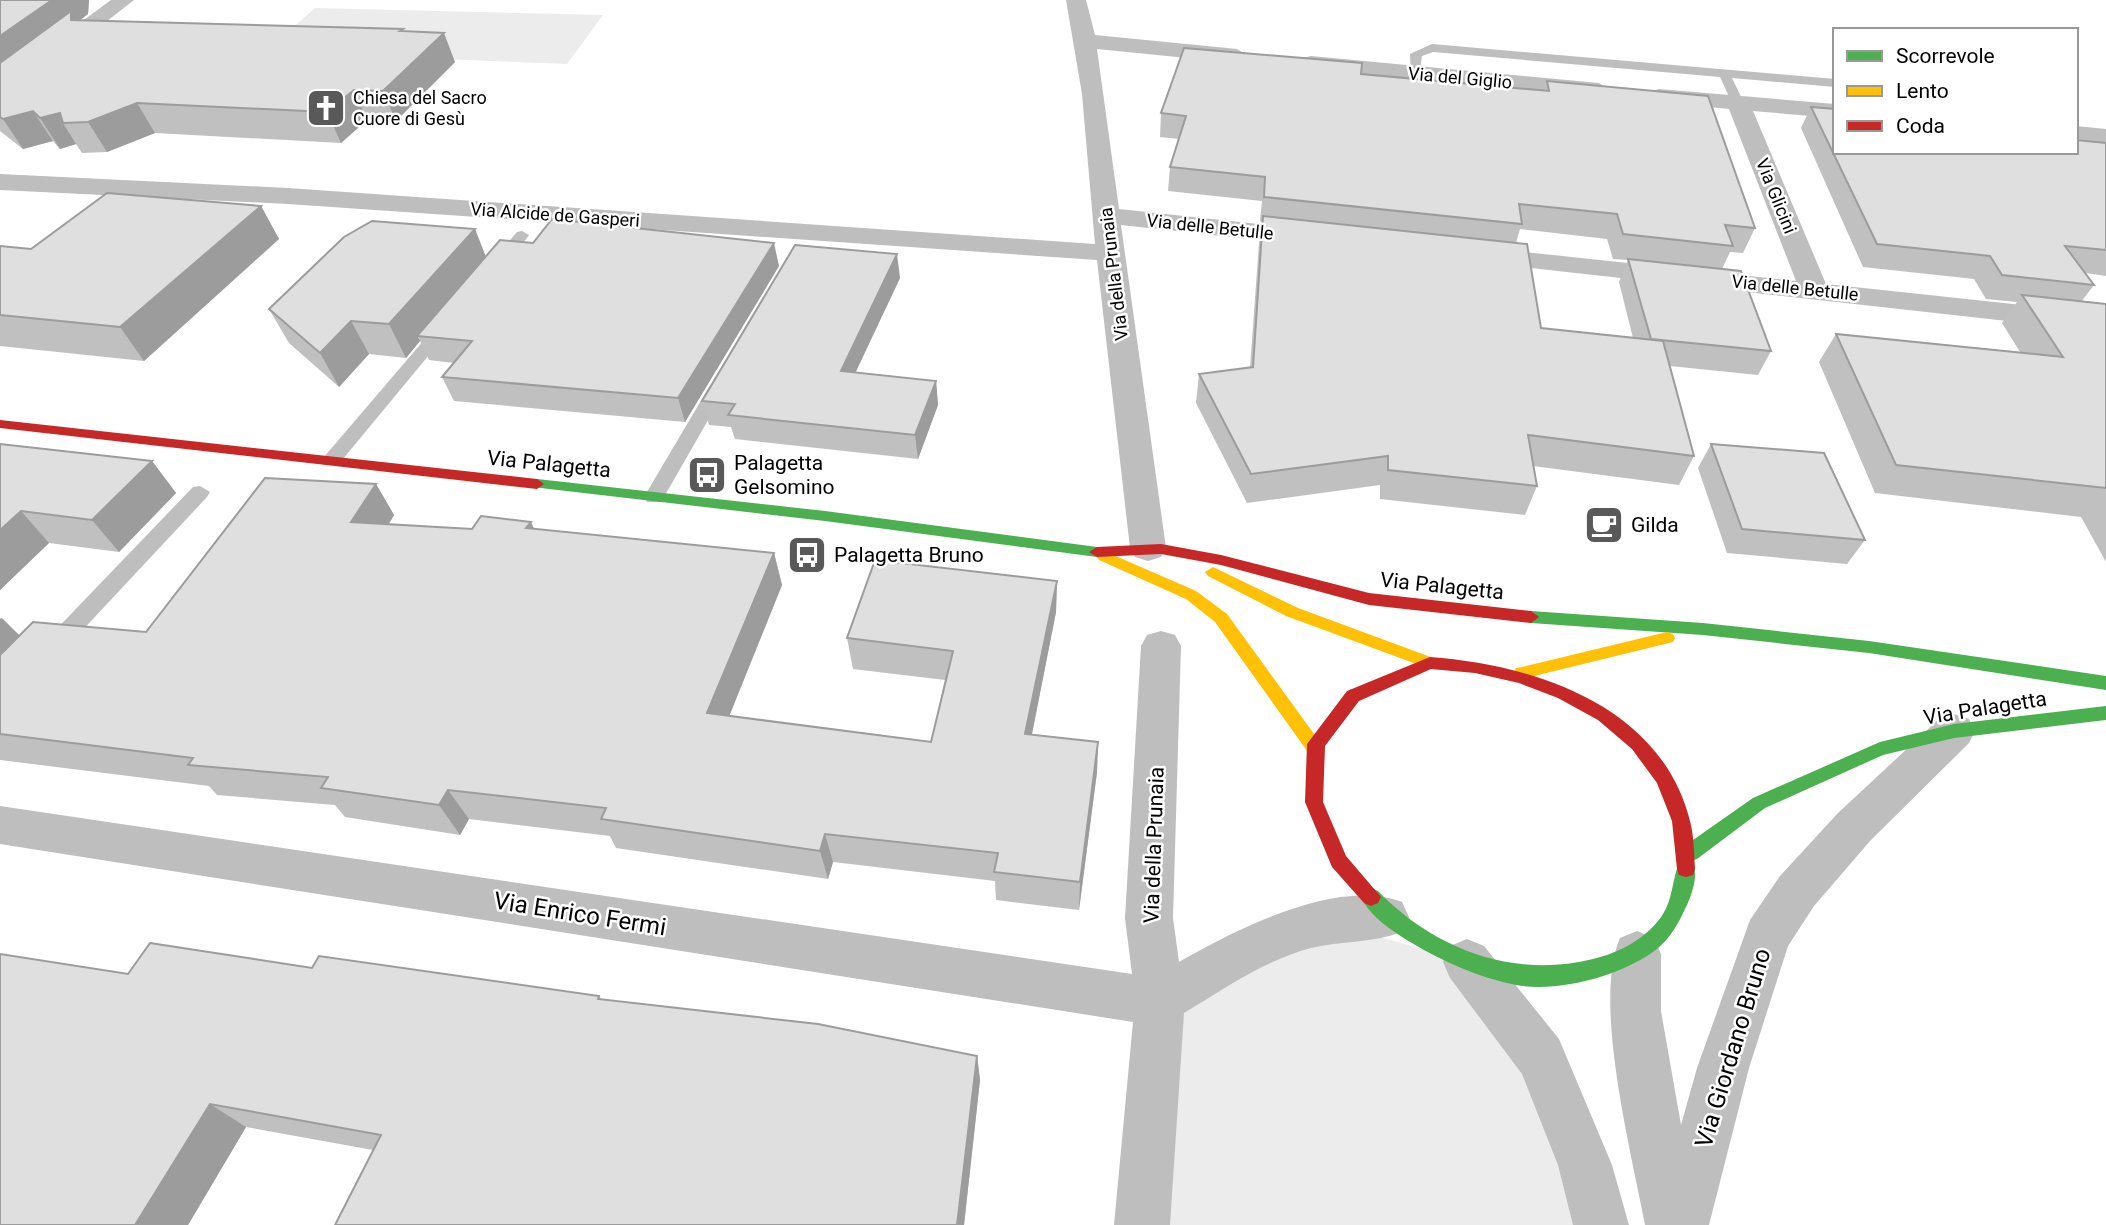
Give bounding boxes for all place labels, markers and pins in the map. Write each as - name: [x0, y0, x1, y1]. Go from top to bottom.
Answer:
- church icon: Chiesa del Sacro Cuore di Gesù: [305, 87, 347, 129]
- place label: Chiesa del Sacro Cuore di Gesù: [353, 87, 487, 129]
- place label: Palagetta Gelsomino: [734, 451, 834, 499]
- bus stop icon: Palagetta Gelsomino: [686, 454, 728, 496]
- cafe icon: Gilda: [1583, 504, 1625, 546]
- place label: Gilda: [1631, 513, 1679, 537]
- bus stop icon: Palagetta Bruno: [786, 534, 828, 576]
- place label: Palagetta Bruno: [834, 543, 984, 567]

